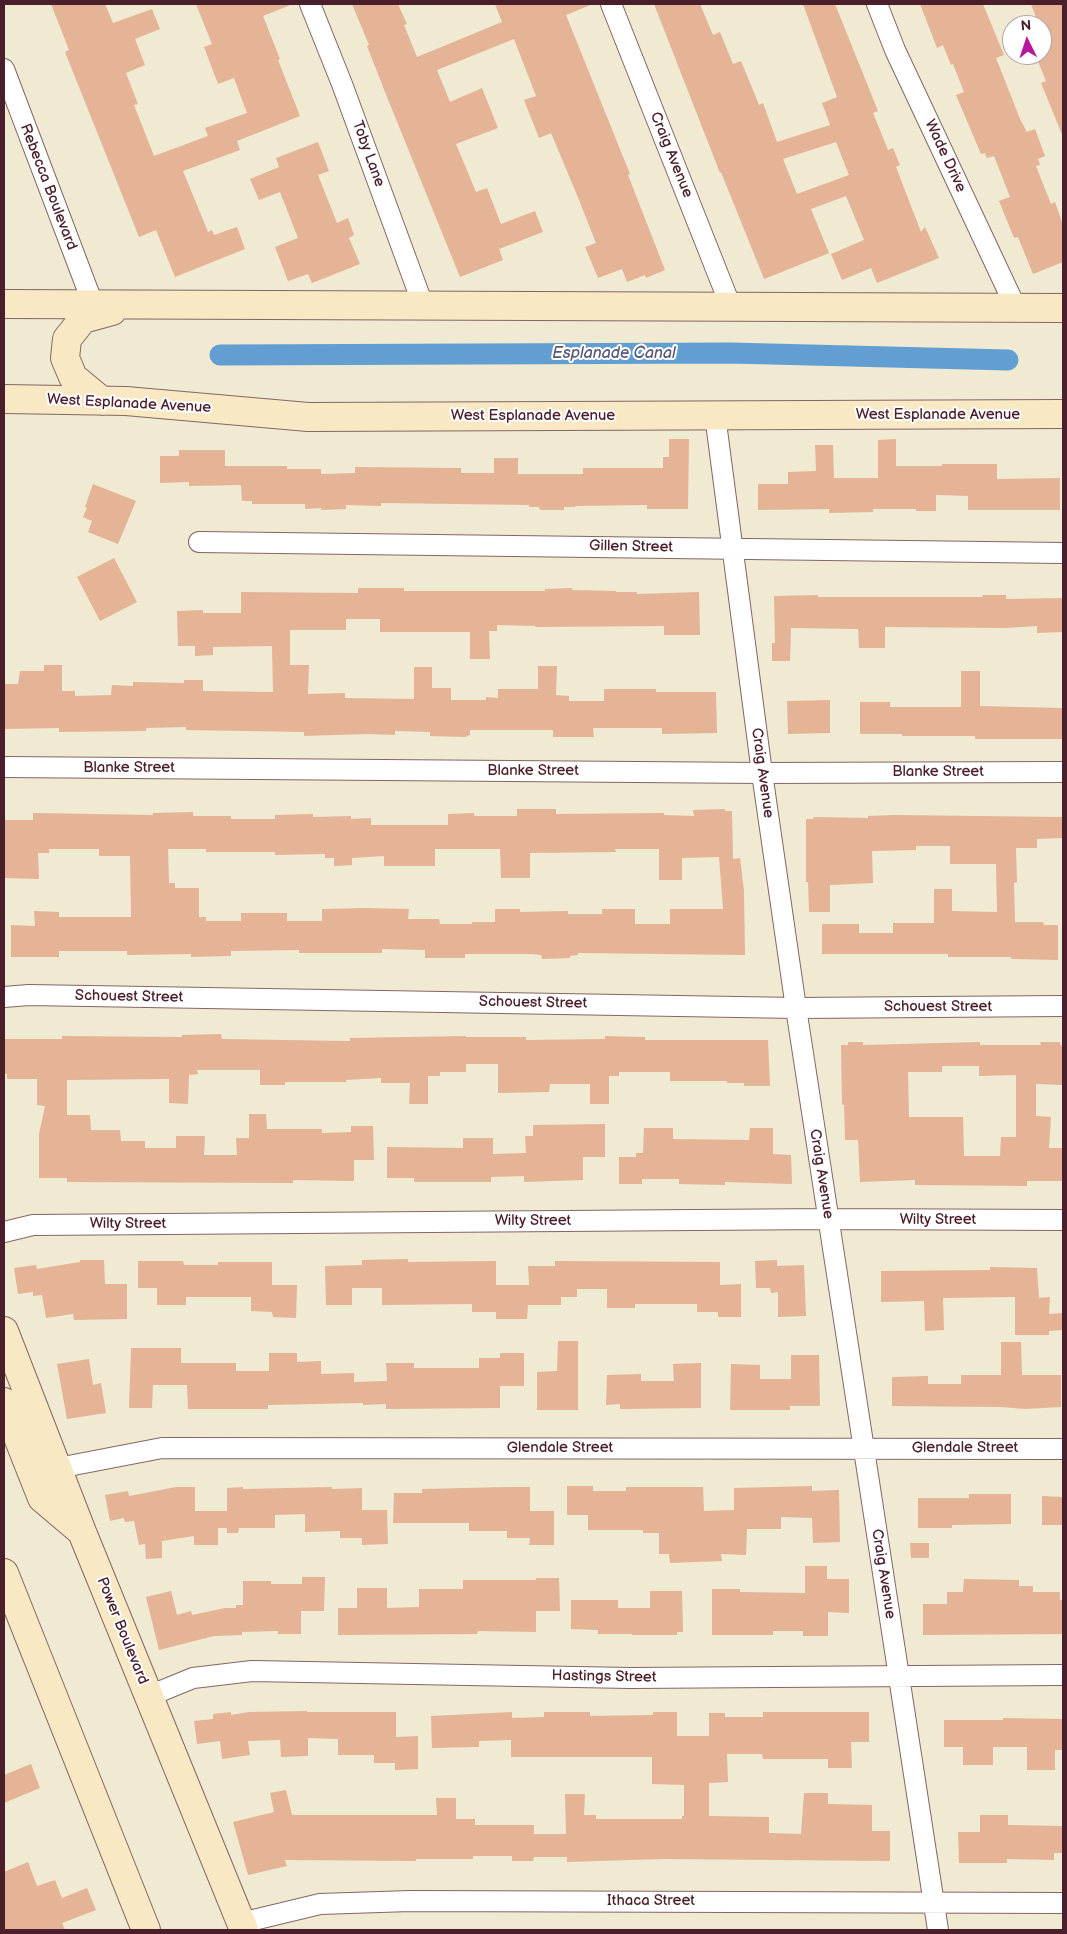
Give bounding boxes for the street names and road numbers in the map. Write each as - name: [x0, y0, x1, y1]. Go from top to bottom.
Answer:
- street label: Craig Avenue: [646, 110, 696, 200]
- street label: Wade Drive: [920, 117, 970, 195]
- street label: Toby Lane: [348, 118, 388, 190]
- street label: Rebecca Boulevard: [16, 121, 80, 253]
- street label: West Esplanade Avenue: [46, 391, 212, 417]
- street label: West Esplanade Avenue: [856, 406, 1020, 424]
- street label: West Esplanade Avenue: [451, 407, 615, 425]
- street label: Gillen Street: [589, 537, 673, 557]
- street label: Craig Avenue: [747, 727, 777, 819]
- street label: Blanke Street: [83, 759, 175, 777]
- street label: Blanke Street: [487, 762, 579, 780]
- street label: Blanke Street: [892, 763, 984, 781]
- street label: Schouest Street: [75, 987, 183, 1007]
- street label: Schouest Street: [479, 993, 587, 1013]
- street label: Schouest Street: [884, 998, 992, 1016]
- street label: Craig Avenue: [805, 1128, 837, 1220]
- street label: Wilty Street: [900, 1211, 976, 1229]
- street label: Wilty Street: [495, 1212, 571, 1230]
- street label: Wilty Street: [90, 1215, 166, 1233]
- street label: Glendale Street: [507, 1439, 613, 1457]
- street label: Glendale Street: [912, 1439, 1018, 1457]
- street label: Craig Avenue: [867, 1528, 899, 1620]
- street label: Power Boulevard: [92, 1575, 152, 1687]
- street label: Hastings Street: [551, 1667, 657, 1687]
- street label: Ithaca Street: [607, 1892, 695, 1910]

